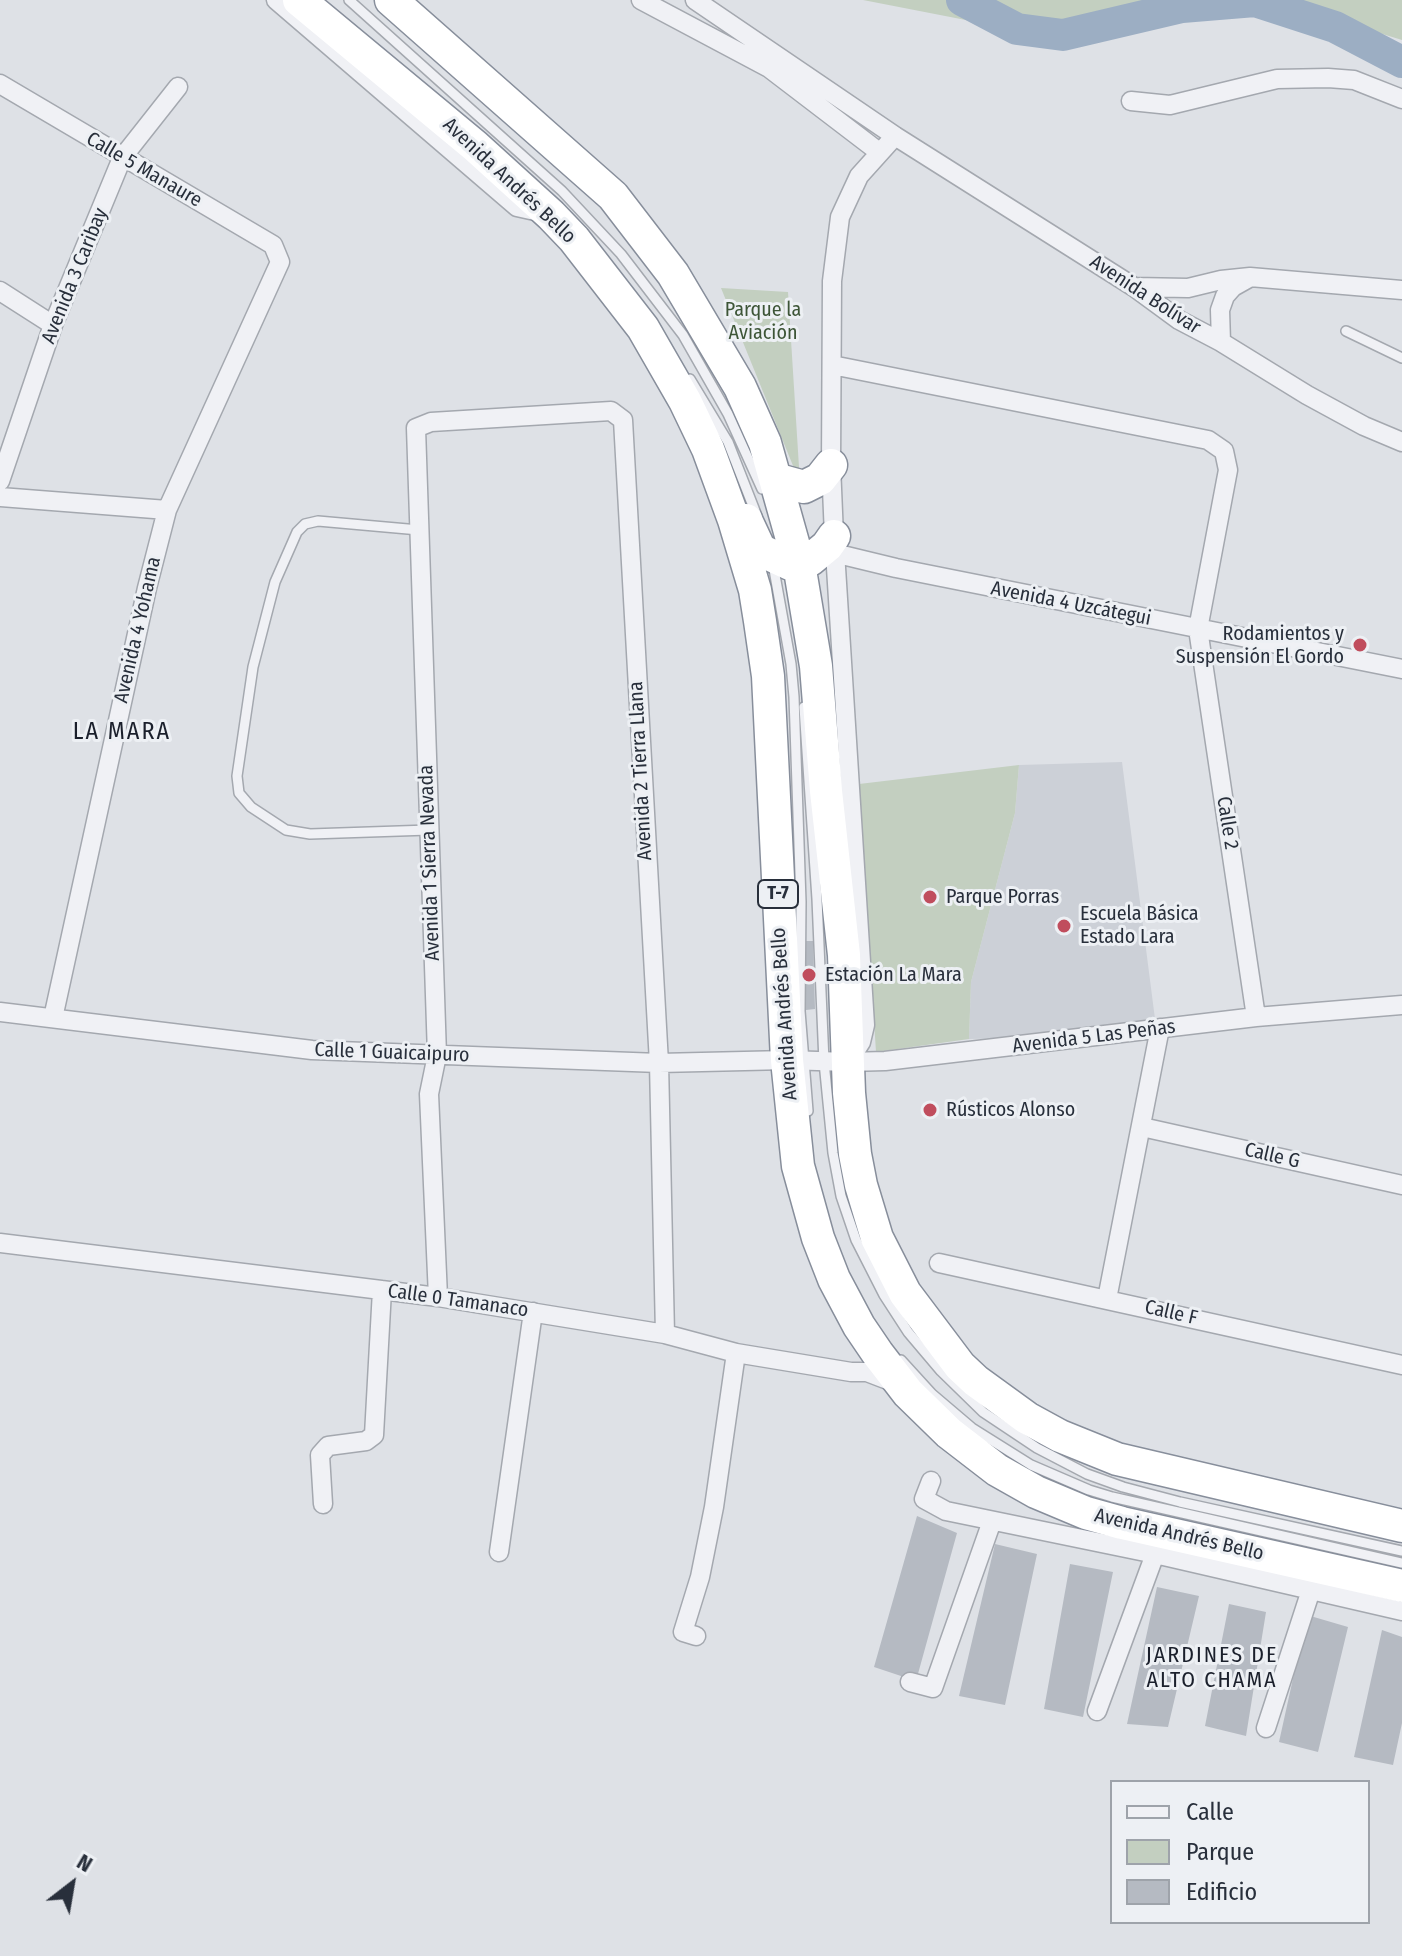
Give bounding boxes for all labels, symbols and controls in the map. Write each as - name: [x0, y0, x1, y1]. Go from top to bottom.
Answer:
- street label: Avenida Andrés Bello: [438, 113, 580, 249]
- street label: Calle 5 Manaure: [82, 127, 206, 213]
- street label: Avenida 3 Caribay: [37, 205, 113, 347]
- street label: Avenida Bolívar: [1085, 250, 1205, 340]
- park label: Parque la Aviación: [725, 298, 801, 345]
- street label: Avenida 4 Yohama: [110, 555, 166, 705]
- street label: Avenida 4 Uzcátegui: [989, 577, 1153, 631]
- place label: Rodamientos y Suspensión El Gordo: [1176, 622, 1344, 669]
- marker: Rodamientos y Suspensión El Gordo: [1351, 636, 1369, 654]
- street label: Avenida 2 Tierra Llana: [624, 681, 658, 861]
- district label: LA MARA: [73, 718, 171, 746]
- street label: Avenida 1 Sierra Nevada: [415, 765, 445, 961]
- street label: Calle 2: [1211, 795, 1243, 851]
- road number: T-7: [758, 880, 798, 908]
- place label: Parque Porras: [946, 885, 1059, 909]
- marker: Parque Porras: [921, 888, 939, 906]
- place label: Escuela Básica Estado Lara: [1080, 902, 1199, 949]
- marker: Escuela Básica Estado Lara: [1055, 917, 1073, 935]
- street label: Avenida Andrés Bello: [767, 927, 803, 1101]
- place label: Estación La Mara: [825, 963, 962, 987]
- marker: Estación La Mara: [800, 966, 818, 984]
- street label: Avenida 5 Las Peñas: [1011, 1015, 1177, 1059]
- street label: Calle 1 Guaicaipuro: [314, 1038, 470, 1068]
- place label: Rústicos Alonso: [946, 1098, 1075, 1122]
- marker: Rústicos Alonso: [921, 1101, 939, 1119]
- street label: Calle G: [1242, 1138, 1302, 1174]
- street label: Calle 0 Tamanaco: [386, 1279, 530, 1323]
- street label: Calle F: [1142, 1295, 1200, 1331]
- street label: Avenida Andrés Bello: [1092, 1504, 1266, 1566]
- district label: JARDINES DE ALTO CHAMA: [1146, 1643, 1278, 1694]
- legend: [1110, 1780, 1370, 1924]
- text: Calle: [1186, 1798, 1234, 1826]
- text: Parque: [1186, 1838, 1254, 1866]
- north arrow: [32, 1844, 112, 1924]
- text: N: [72, 1848, 97, 1878]
- text: Edificio: [1186, 1878, 1257, 1906]

